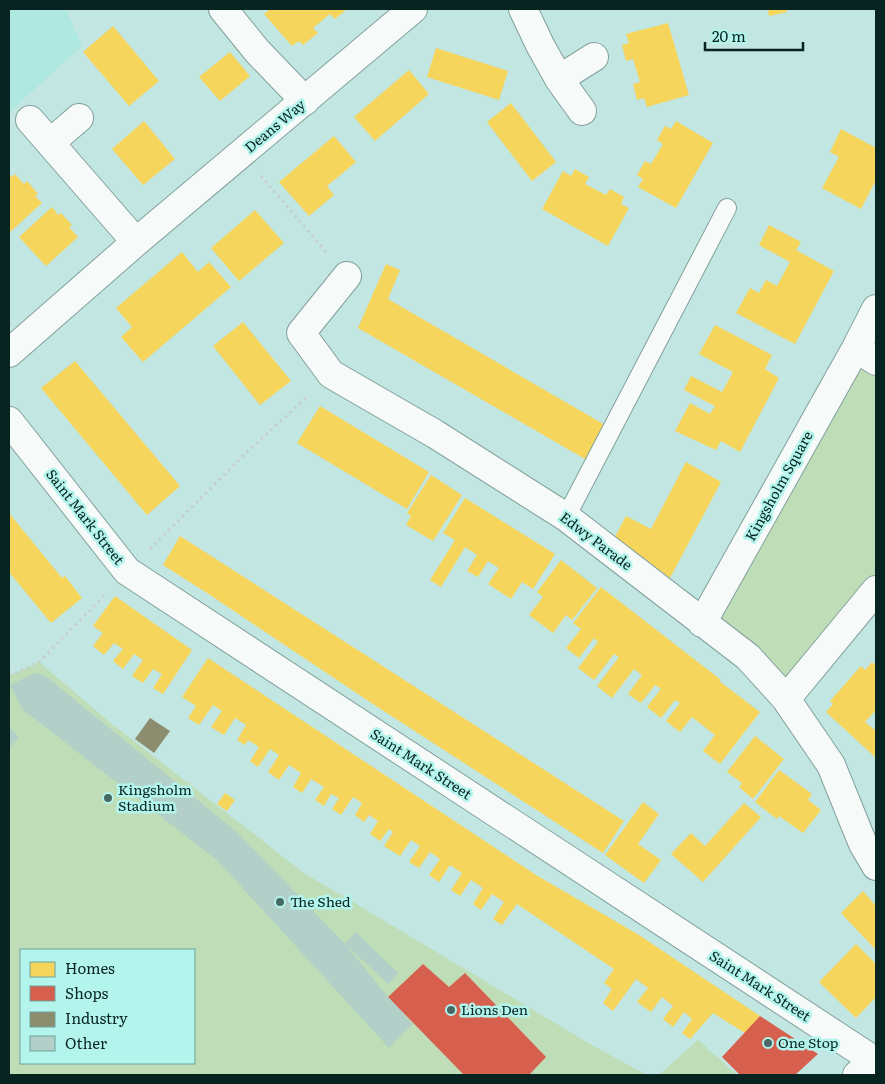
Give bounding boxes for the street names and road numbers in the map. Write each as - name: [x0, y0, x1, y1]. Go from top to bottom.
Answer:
- street label: Deans Way: [240, 93, 310, 157]
- street label: Kingsholm Square: [740, 427, 817, 544]
- street label: Saint Mark Street: [42, 464, 130, 569]
- street label: Edwy Parade: [556, 506, 637, 574]
- street label: Saint Mark Street: [367, 723, 476, 803]
- street label: Saint Mark Street: [706, 945, 815, 1025]

